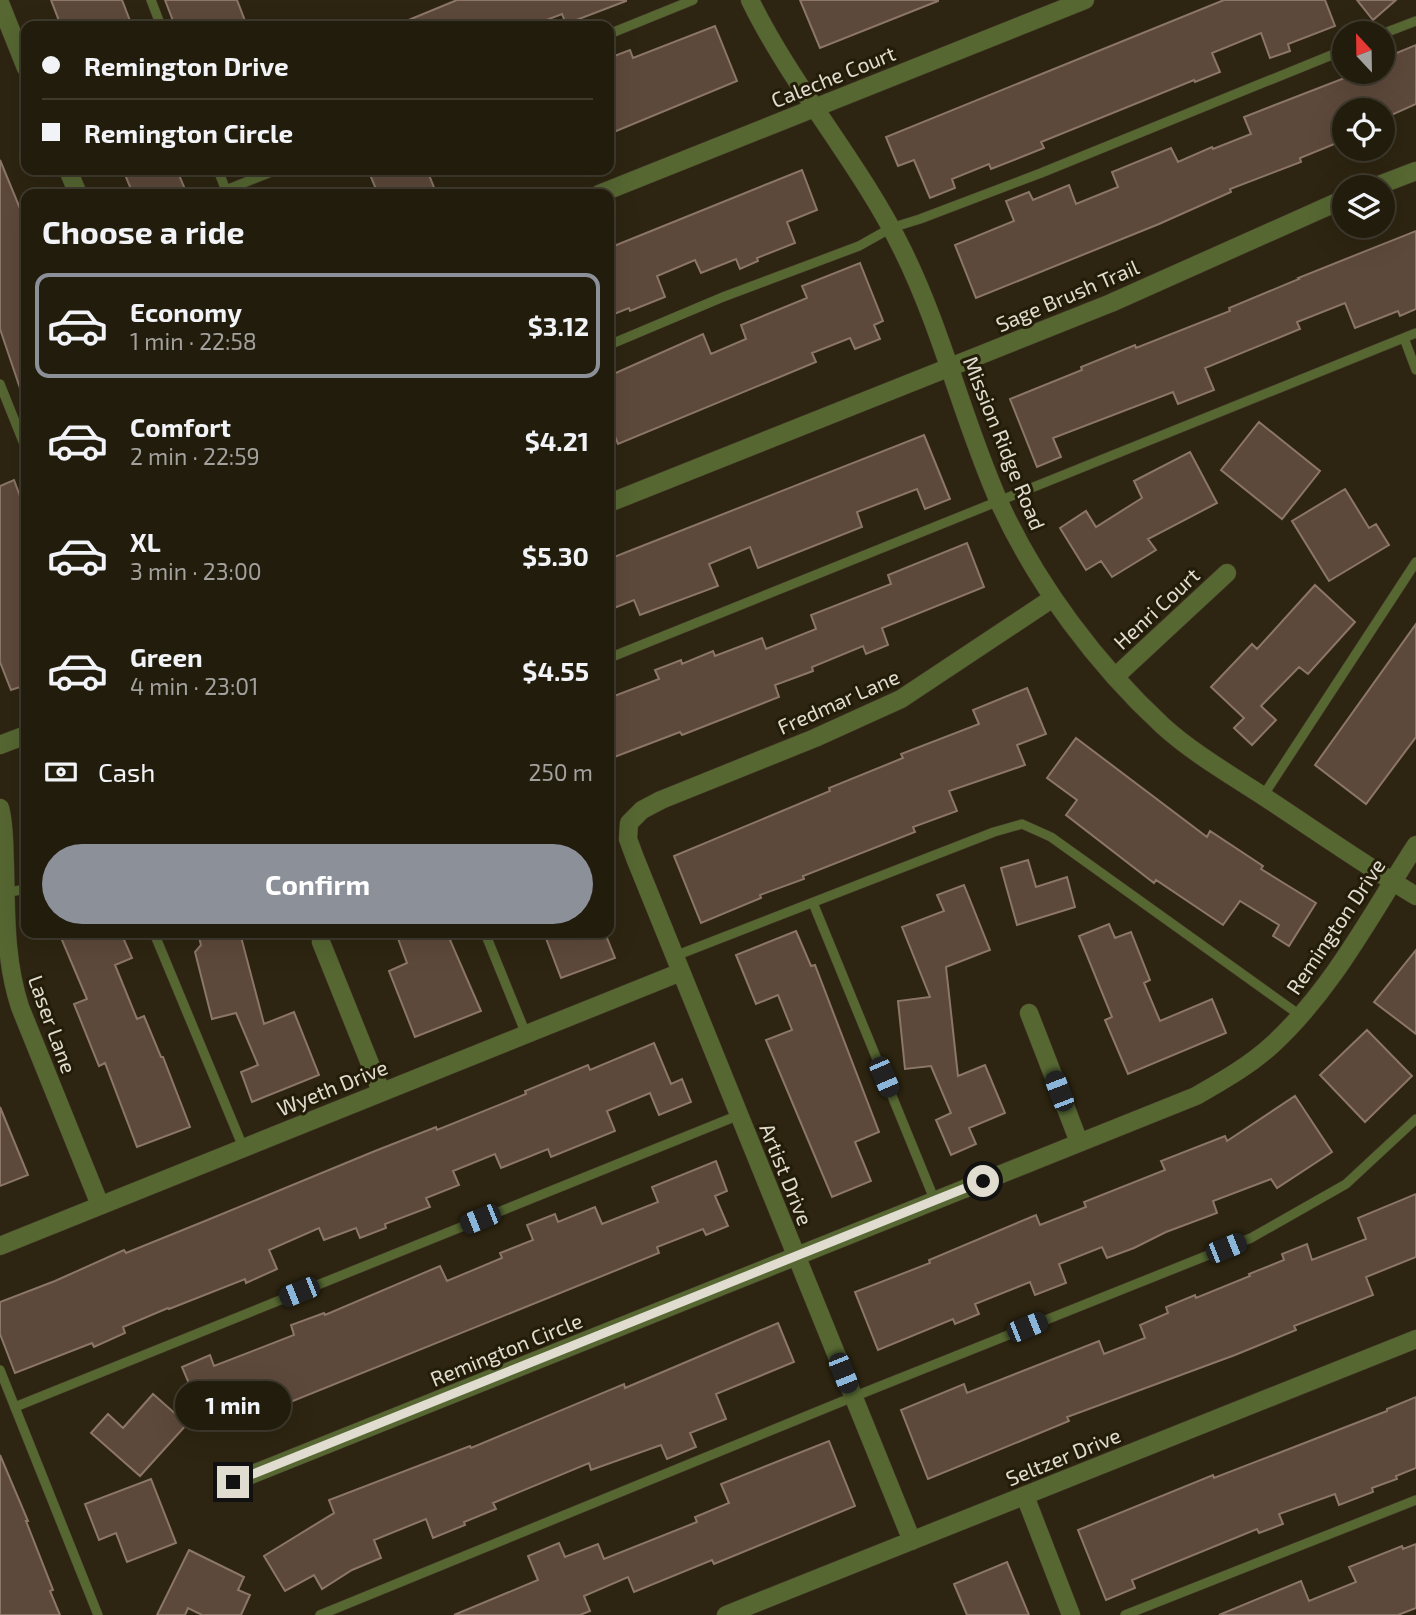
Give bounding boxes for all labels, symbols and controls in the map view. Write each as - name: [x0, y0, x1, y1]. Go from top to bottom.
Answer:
- north arrow: [1332, 21, 1395, 84]
- map controls: [1332, 21, 1395, 238]
- street label: Caleche Court: [767, 40, 899, 112]
- text: Remington Drive: [84, 50, 289, 81]
- button: locate: [1332, 98, 1395, 161]
- text: Remington Circle: [84, 117, 293, 148]
- button: layers: [1332, 175, 1395, 238]
- text: Choose a ride: [42, 212, 245, 250]
- street label: Sage Brush Trail: [992, 253, 1143, 336]
- icon: car: [46, 294, 109, 357]
- text: Economy: [130, 296, 242, 327]
- text: $3.12: [528, 310, 589, 341]
- text: 1 min · 22:58: [130, 327, 257, 355]
- street label: Mission Ridge Road: [959, 352, 1051, 534]
- icon: car: [46, 409, 109, 472]
- text: Comfort: [130, 411, 231, 442]
- text: $4.21: [525, 425, 589, 456]
- text: 2 min · 22:59: [130, 442, 260, 470]
- icon: car: [46, 524, 109, 587]
- text: XL: [130, 526, 161, 557]
- text: $5.30: [522, 540, 589, 571]
- text: 3 min · 23:00: [130, 557, 262, 585]
- street label: Henri Court: [1108, 562, 1204, 654]
- icon: car: [46, 639, 109, 702]
- text: Green: [130, 641, 203, 672]
- text: $4.55: [522, 655, 589, 686]
- street label: Fredmar Lane: [773, 663, 903, 739]
- text: 4 min · 23:01: [130, 672, 258, 700]
- icon: cash: [42, 753, 80, 791]
- text: Cash: [98, 756, 155, 787]
- text: 250 m: [529, 758, 593, 786]
- button: Confirm: [42, 844, 593, 924]
- street label: Remington Drive: [1280, 853, 1390, 999]
- street label: Laser Lane: [24, 971, 82, 1077]
- street label: Wyeth Drive: [273, 1054, 391, 1120]
- car: [867, 1054, 902, 1100]
- car: [1042, 1068, 1077, 1114]
- street label: Artist Drive: [755, 1119, 819, 1229]
- route start: [967, 1165, 999, 1197]
- car: [457, 1201, 504, 1237]
- car: [1203, 1230, 1250, 1266]
- car: [276, 1274, 323, 1310]
- street label: Remington Circle: [426, 1307, 586, 1391]
- car: [1004, 1309, 1051, 1345]
- car: [826, 1350, 861, 1396]
- callout: 1 min: [175, 1380, 291, 1430]
- text: 1 min: [205, 1391, 261, 1419]
- street label: Seltzer Drive: [1002, 1422, 1124, 1490]
- route end: [217, 1466, 249, 1498]

